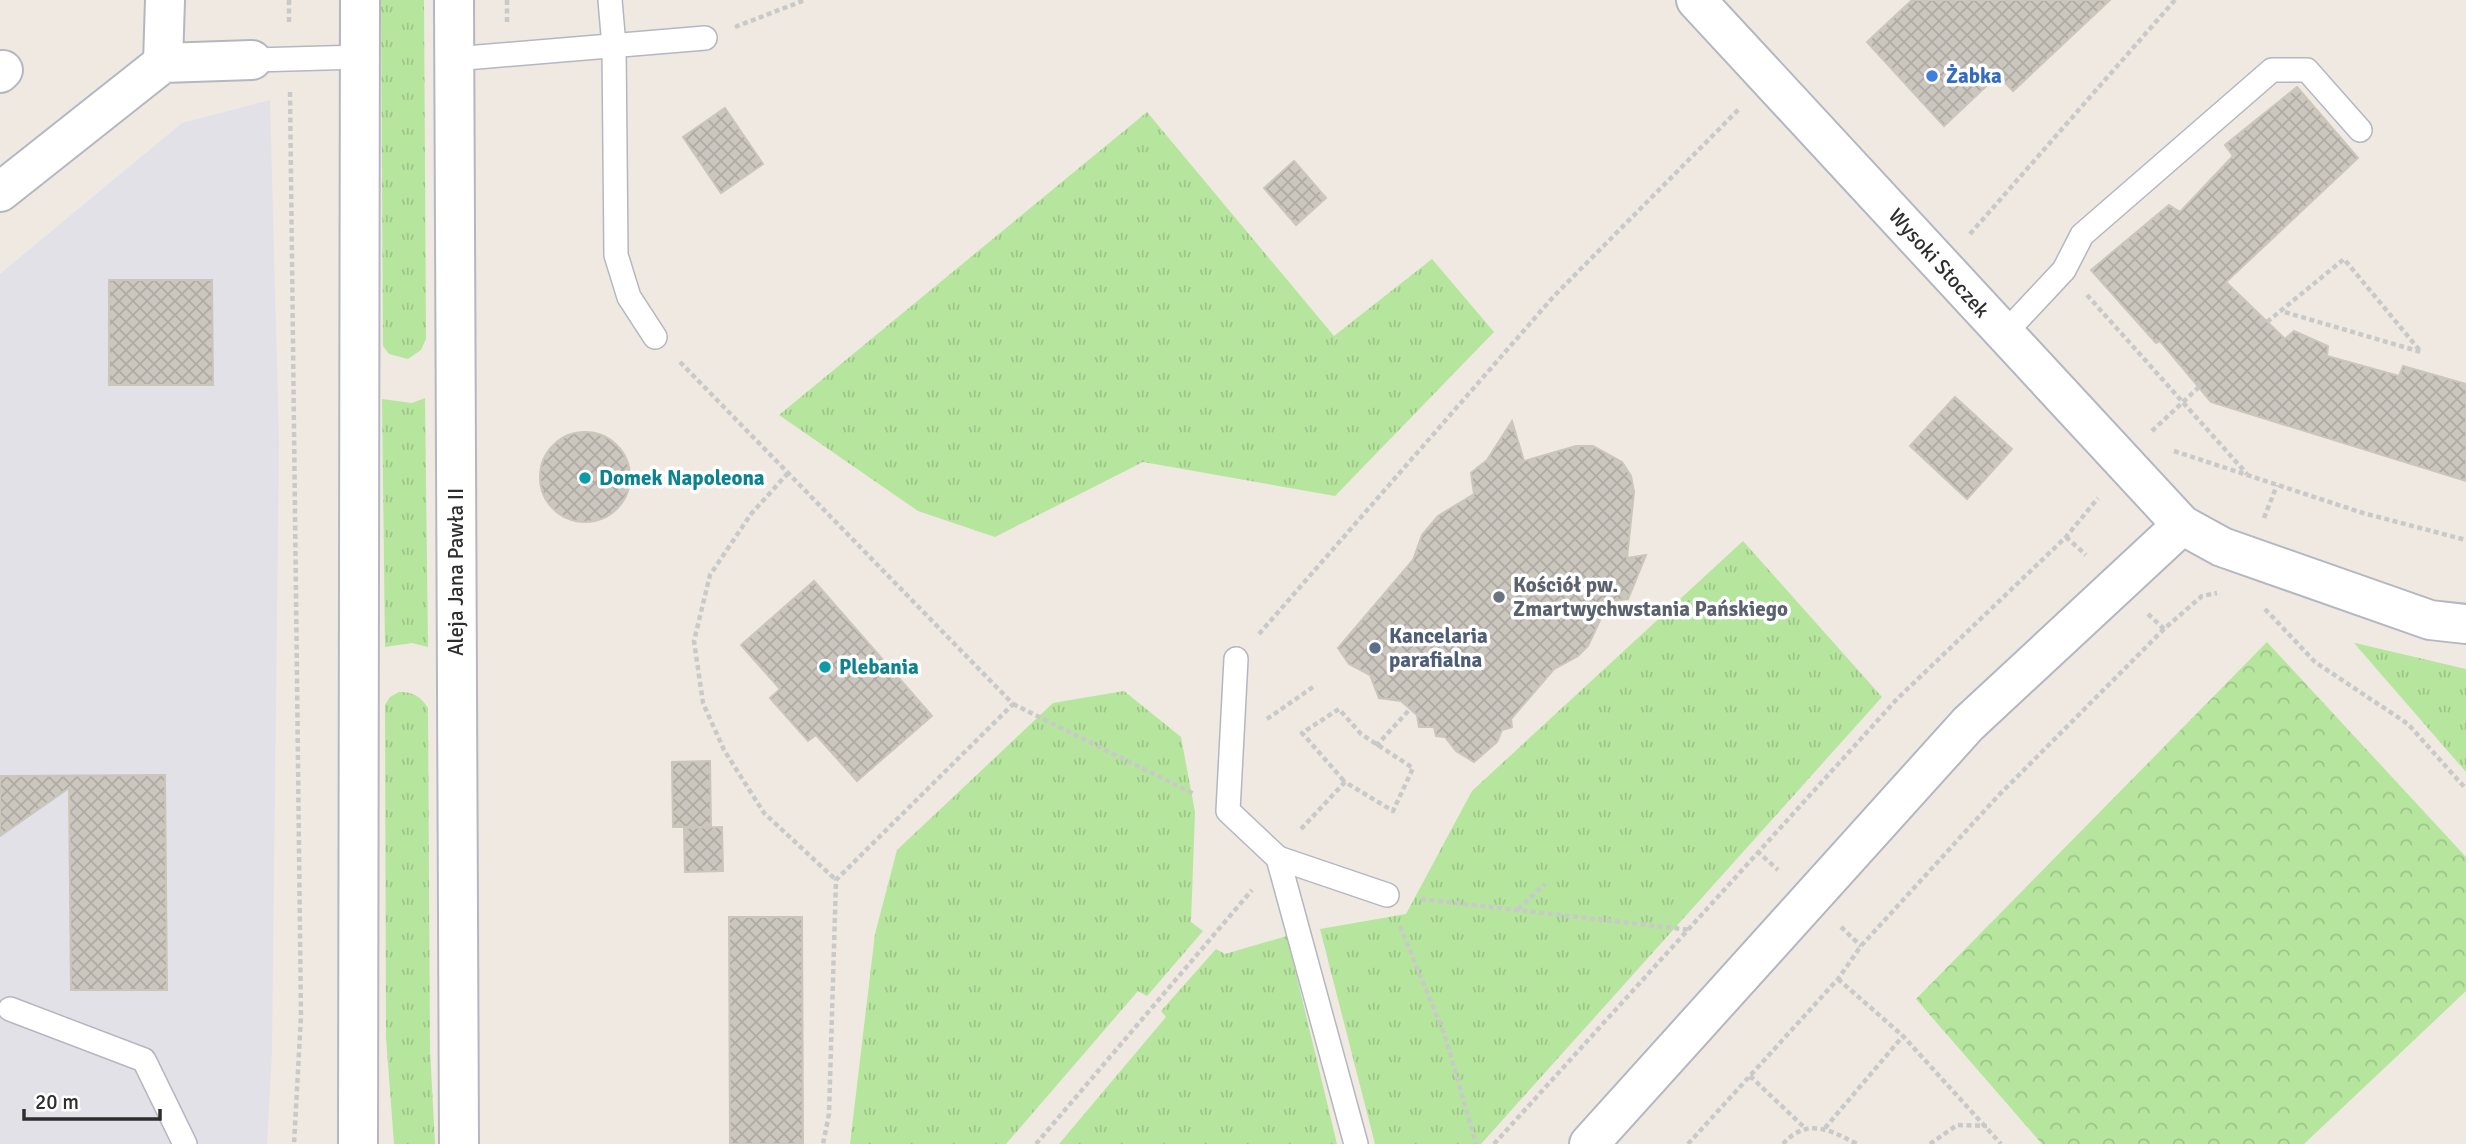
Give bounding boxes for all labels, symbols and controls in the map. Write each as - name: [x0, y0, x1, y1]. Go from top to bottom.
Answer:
- place label: Żabka: [1946, 63, 2002, 89]
- marker: Żabka: [1924, 68, 1940, 84]
- street label: Wysoki Stoczek: [1883, 203, 1995, 323]
- place label: Domek Napoleona: [599, 465, 765, 491]
- marker: Domek Napoleona: [577, 470, 593, 486]
- street label: Aleja Jana Pawła II: [443, 488, 469, 656]
- place label: Kościół pw. Zmartwychwstania Pańskiego: [1513, 572, 1788, 622]
- marker: Kościół pw. Zmartwychwstania Pańskiego: [1491, 589, 1507, 605]
- place label: Kancelaria parafialna: [1389, 623, 1488, 673]
- marker: Kancelaria parafialna: [1367, 640, 1383, 656]
- place label: Plebania: [839, 654, 919, 680]
- marker: Plebania: [817, 659, 833, 675]
- scale bar: [24, 1078, 161, 1122]
- text: 20 m: [35, 1089, 79, 1115]

